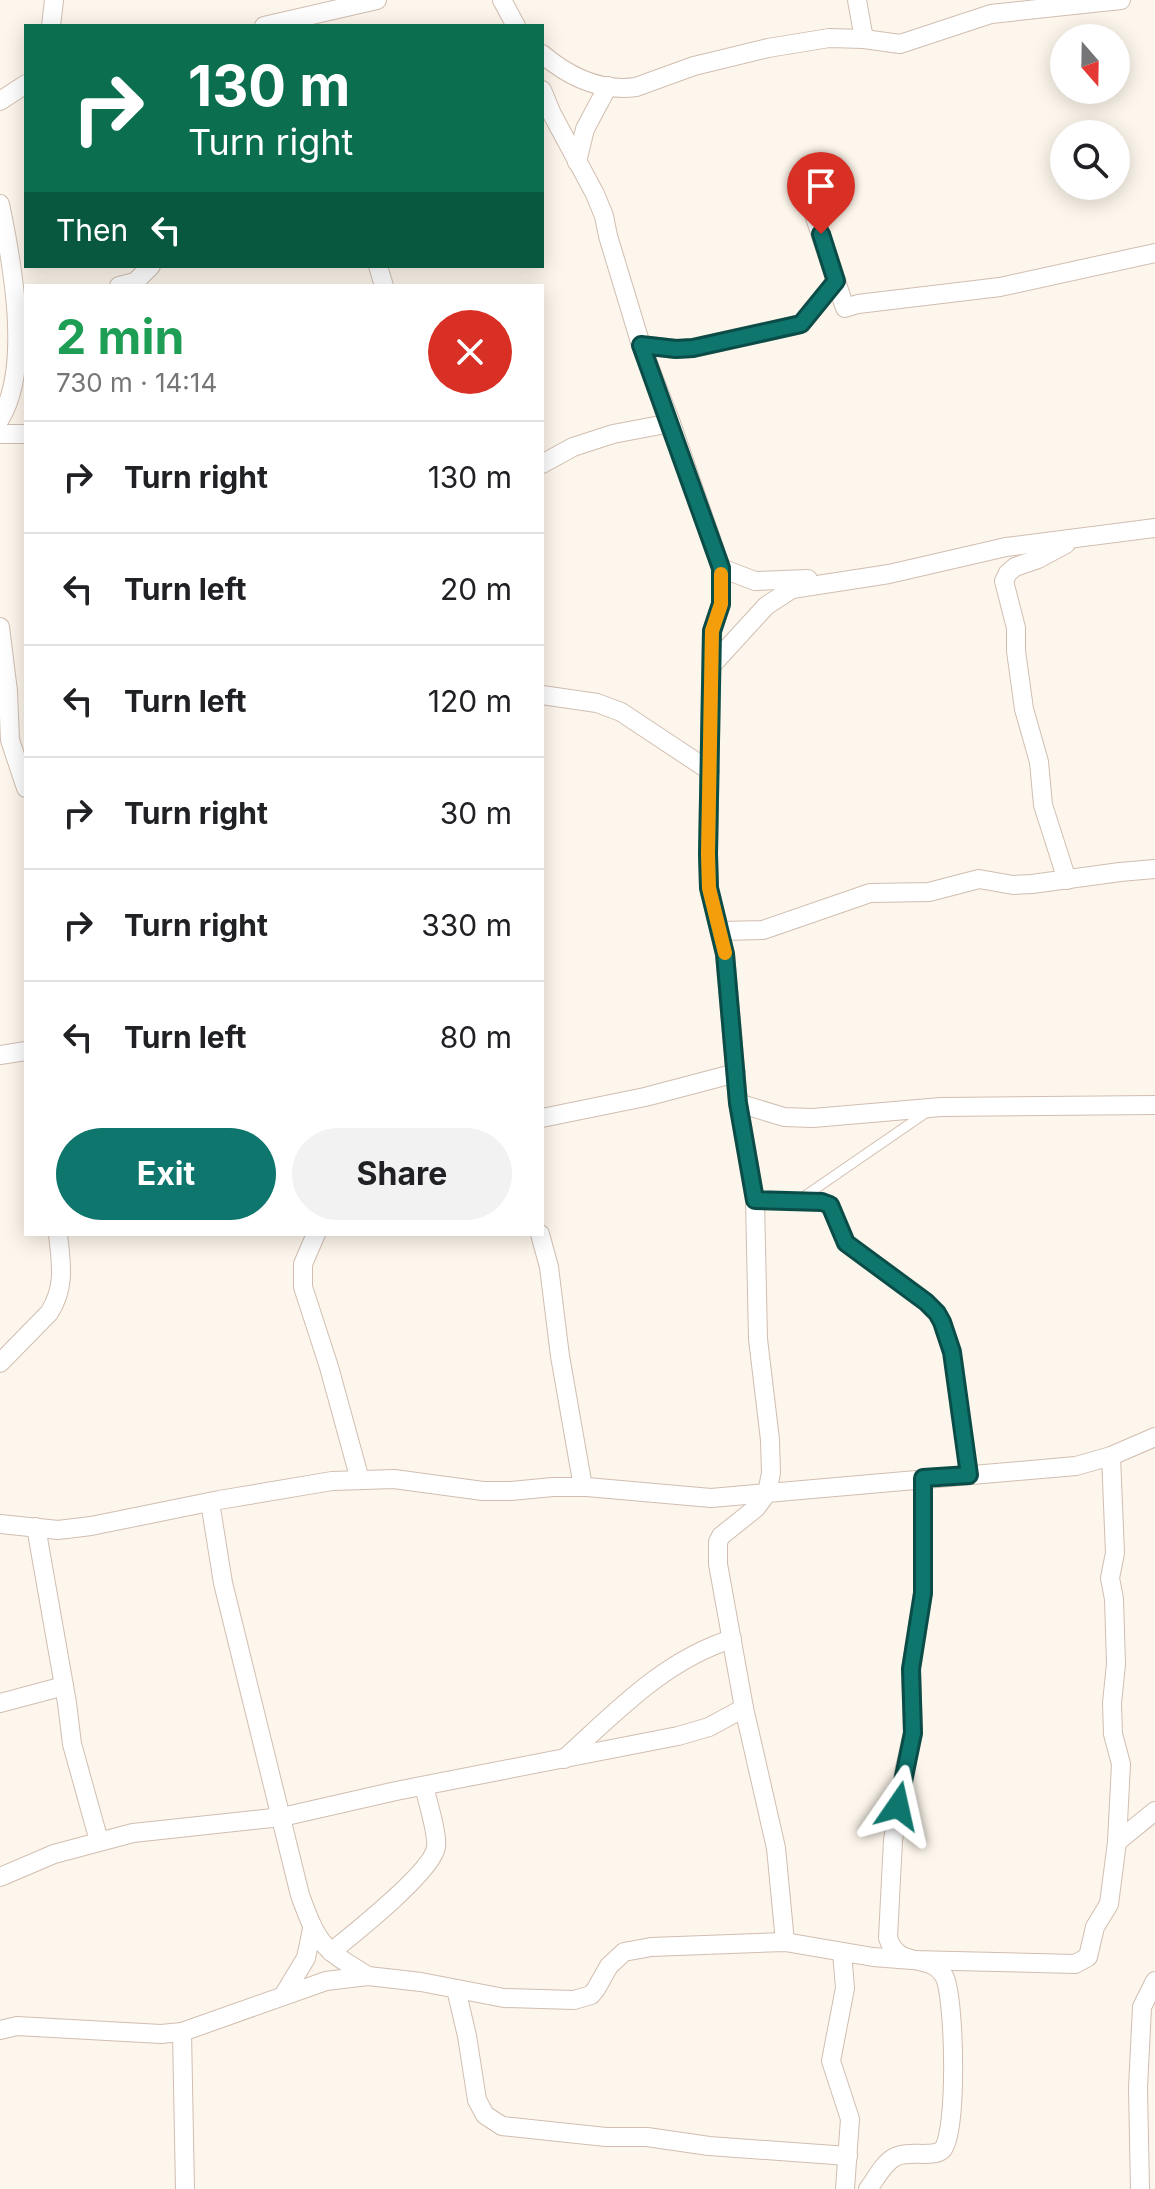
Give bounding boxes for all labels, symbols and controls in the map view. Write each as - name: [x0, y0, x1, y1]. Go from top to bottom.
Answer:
- north arrow: [1050, 24, 1130, 104]
- map controls: [1050, 24, 1130, 200]
- text: 130 m: [188, 52, 350, 120]
- icon: right: [56, 56, 160, 160]
- text: Turn right: [188, 120, 353, 164]
- button: search: [1050, 120, 1130, 200]
- pin: [787, 152, 855, 234]
- icon: arrive: [799, 164, 843, 208]
- icon: left: [144, 208, 188, 252]
- text: Then: [56, 212, 128, 248]
- text: 2 min: [56, 307, 184, 366]
- button: close: [428, 310, 512, 394]
- text: 730 m · 14:14: [56, 367, 217, 398]
- icon: right: [56, 455, 100, 499]
- text: Turn right: [124, 459, 268, 495]
- text: 130 m: [428, 459, 512, 495]
- icon: left: [56, 567, 100, 611]
- text: Turn left: [124, 571, 246, 607]
- text: 20 m: [440, 571, 512, 607]
- icon: left: [56, 679, 100, 723]
- text: Turn left: [124, 683, 246, 719]
- text: 120 m: [428, 683, 512, 719]
- icon: right: [56, 791, 100, 835]
- text: Turn right: [124, 795, 268, 831]
- text: 30 m: [440, 795, 512, 831]
- icon: right: [56, 903, 100, 947]
- text: Turn right: [124, 907, 268, 943]
- text: 330 m: [421, 907, 512, 943]
- icon: left: [56, 1015, 100, 1059]
- text: Turn left: [124, 1019, 246, 1055]
- text: 80 m: [440, 1019, 512, 1055]
- button: Exit: [56, 1128, 276, 1220]
- button: Share: [292, 1128, 512, 1220]
- position arrow: [856, 1764, 940, 1848]

